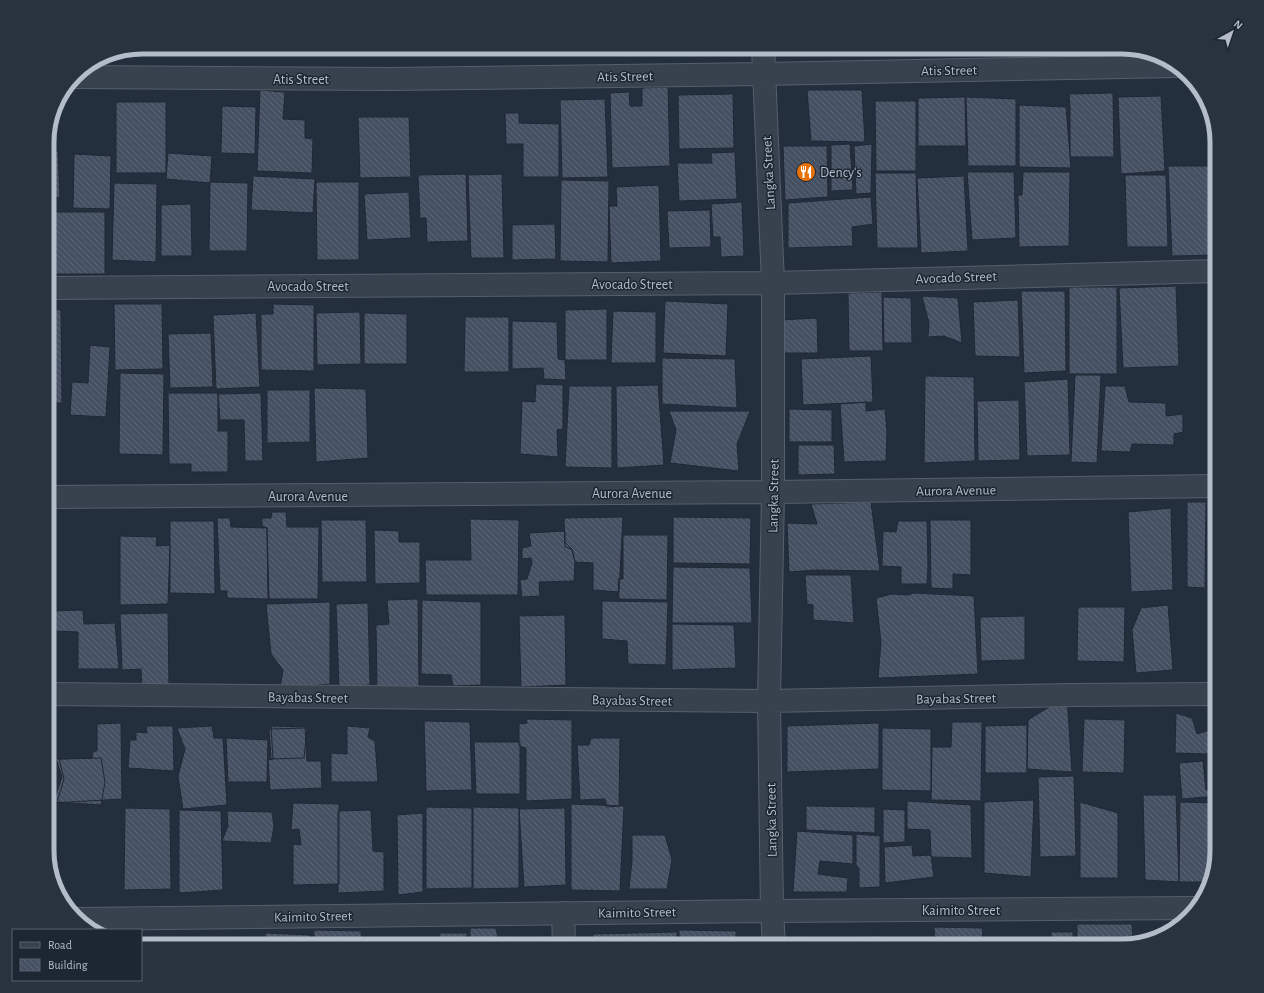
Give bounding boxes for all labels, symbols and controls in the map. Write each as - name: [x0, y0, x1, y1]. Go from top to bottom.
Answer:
- north arrow: [1212, 12, 1252, 52]
- text: N: [1232, 18, 1245, 31]
- street label: Atis Street: [921, 64, 978, 78]
- street label: Atis Street: [597, 70, 654, 84]
- street label: Atis Street: [273, 73, 330, 87]
- street label: Langka Street: [760, 135, 778, 210]
- restaurant icon: Dency's: [795, 161, 817, 183]
- place label: Dency's: [820, 166, 862, 180]
- street label: Avocado Street: [915, 270, 998, 286]
- street label: Avocado Street: [591, 278, 673, 292]
- street label: Avocado Street: [267, 280, 349, 294]
- street label: Langka Street: [766, 458, 782, 533]
- street label: Aurora Avenue: [916, 483, 996, 499]
- street label: Aurora Avenue: [592, 487, 672, 501]
- street label: Aurora Avenue: [268, 490, 348, 504]
- street label: Bayabas Street: [268, 690, 349, 706]
- street label: Bayabas Street: [916, 691, 997, 707]
- street label: Bayabas Street: [592, 693, 673, 709]
- street label: Langka Street: [764, 782, 780, 857]
- street label: Kaimito Street: [922, 904, 1001, 918]
- street label: Kaimito Street: [598, 905, 677, 921]
- street label: Kaimito Street: [274, 909, 353, 925]
- legend: [12, 929, 142, 981]
- text: Road: [48, 939, 72, 951]
- text: Building: [48, 959, 88, 971]

